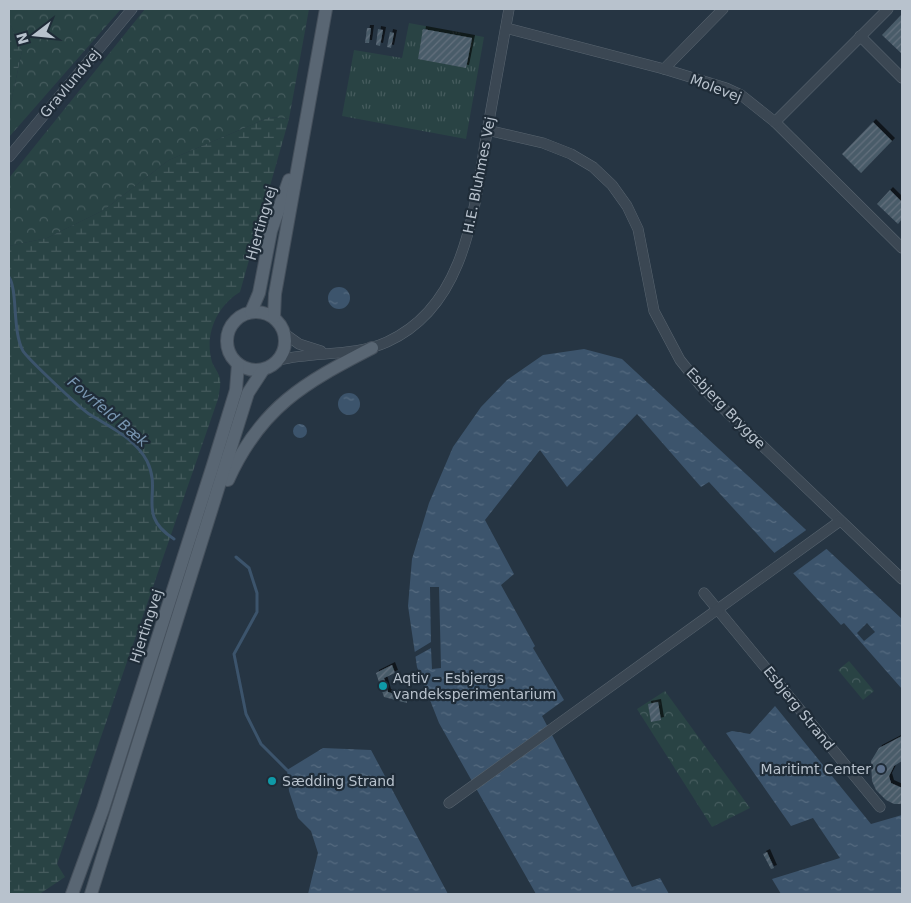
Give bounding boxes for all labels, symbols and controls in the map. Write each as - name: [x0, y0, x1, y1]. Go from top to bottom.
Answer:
- north arrow: [10, 10, 60, 60]
- text: N: [13, 31, 32, 46]
- street label: Gravlundvej: [37, 45, 103, 121]
- street label: Molevej: [688, 71, 744, 105]
- street label: H.E. Bluhmes Vej: [460, 115, 498, 235]
- street label: Hjertingvej: [243, 184, 279, 262]
- street label: Esbjerg Brygge: [683, 364, 769, 452]
- water label: Fovrfeld Bæk: [64, 373, 153, 452]
- street label: Hjertingvej: [127, 587, 165, 665]
- street label: Esbjerg Strand: [760, 663, 838, 753]
- place label: Aqtiv – Esbjergs vandeksperimentarium: [393, 670, 556, 702]
- marker: Aqtiv – Esbjergs vandeksperimentarium: [377, 680, 389, 692]
- place label: Maritimt Center: [761, 761, 871, 777]
- marker: Maritimt Center: [875, 763, 887, 775]
- place label: Sædding Strand: [282, 773, 395, 789]
- marker: Sædding Strand: [266, 775, 278, 787]

